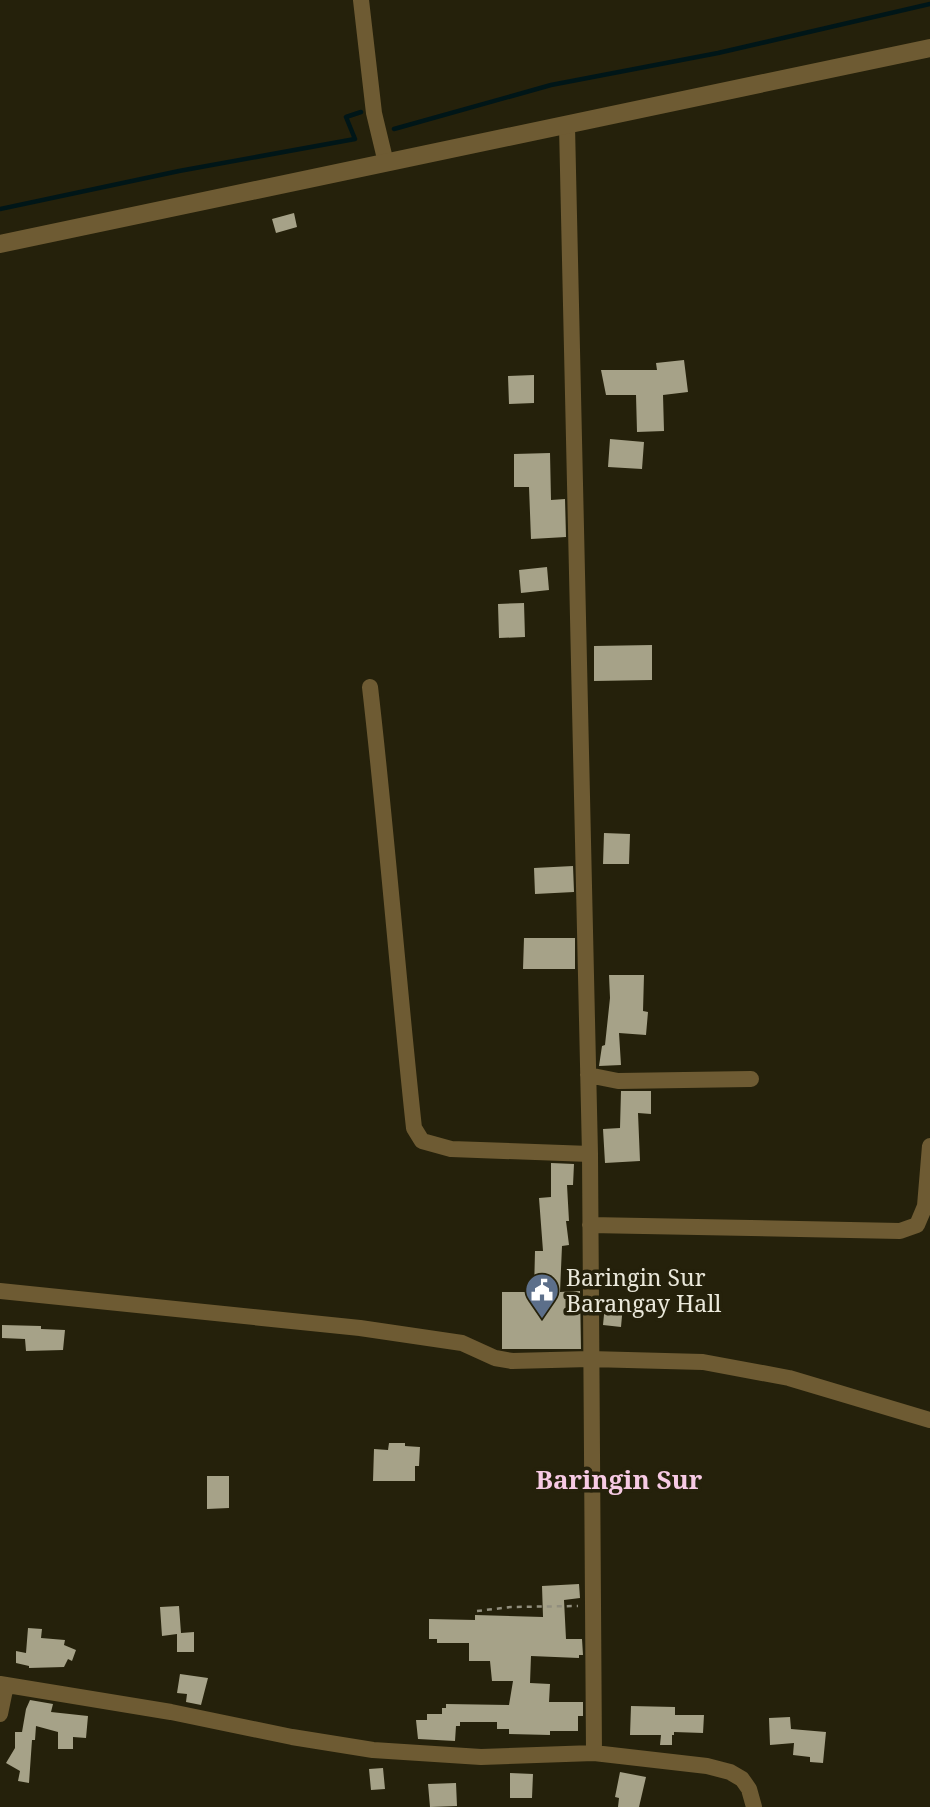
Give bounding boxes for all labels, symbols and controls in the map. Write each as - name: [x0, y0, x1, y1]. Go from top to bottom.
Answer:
- place label: Baringin Sur Barangay Hall: [566, 1261, 721, 1319]
- public building icon: Baringin Sur Barangay Hall: [523, 1271, 561, 1320]
- district label: Baringin Sur: [536, 1461, 703, 1497]

